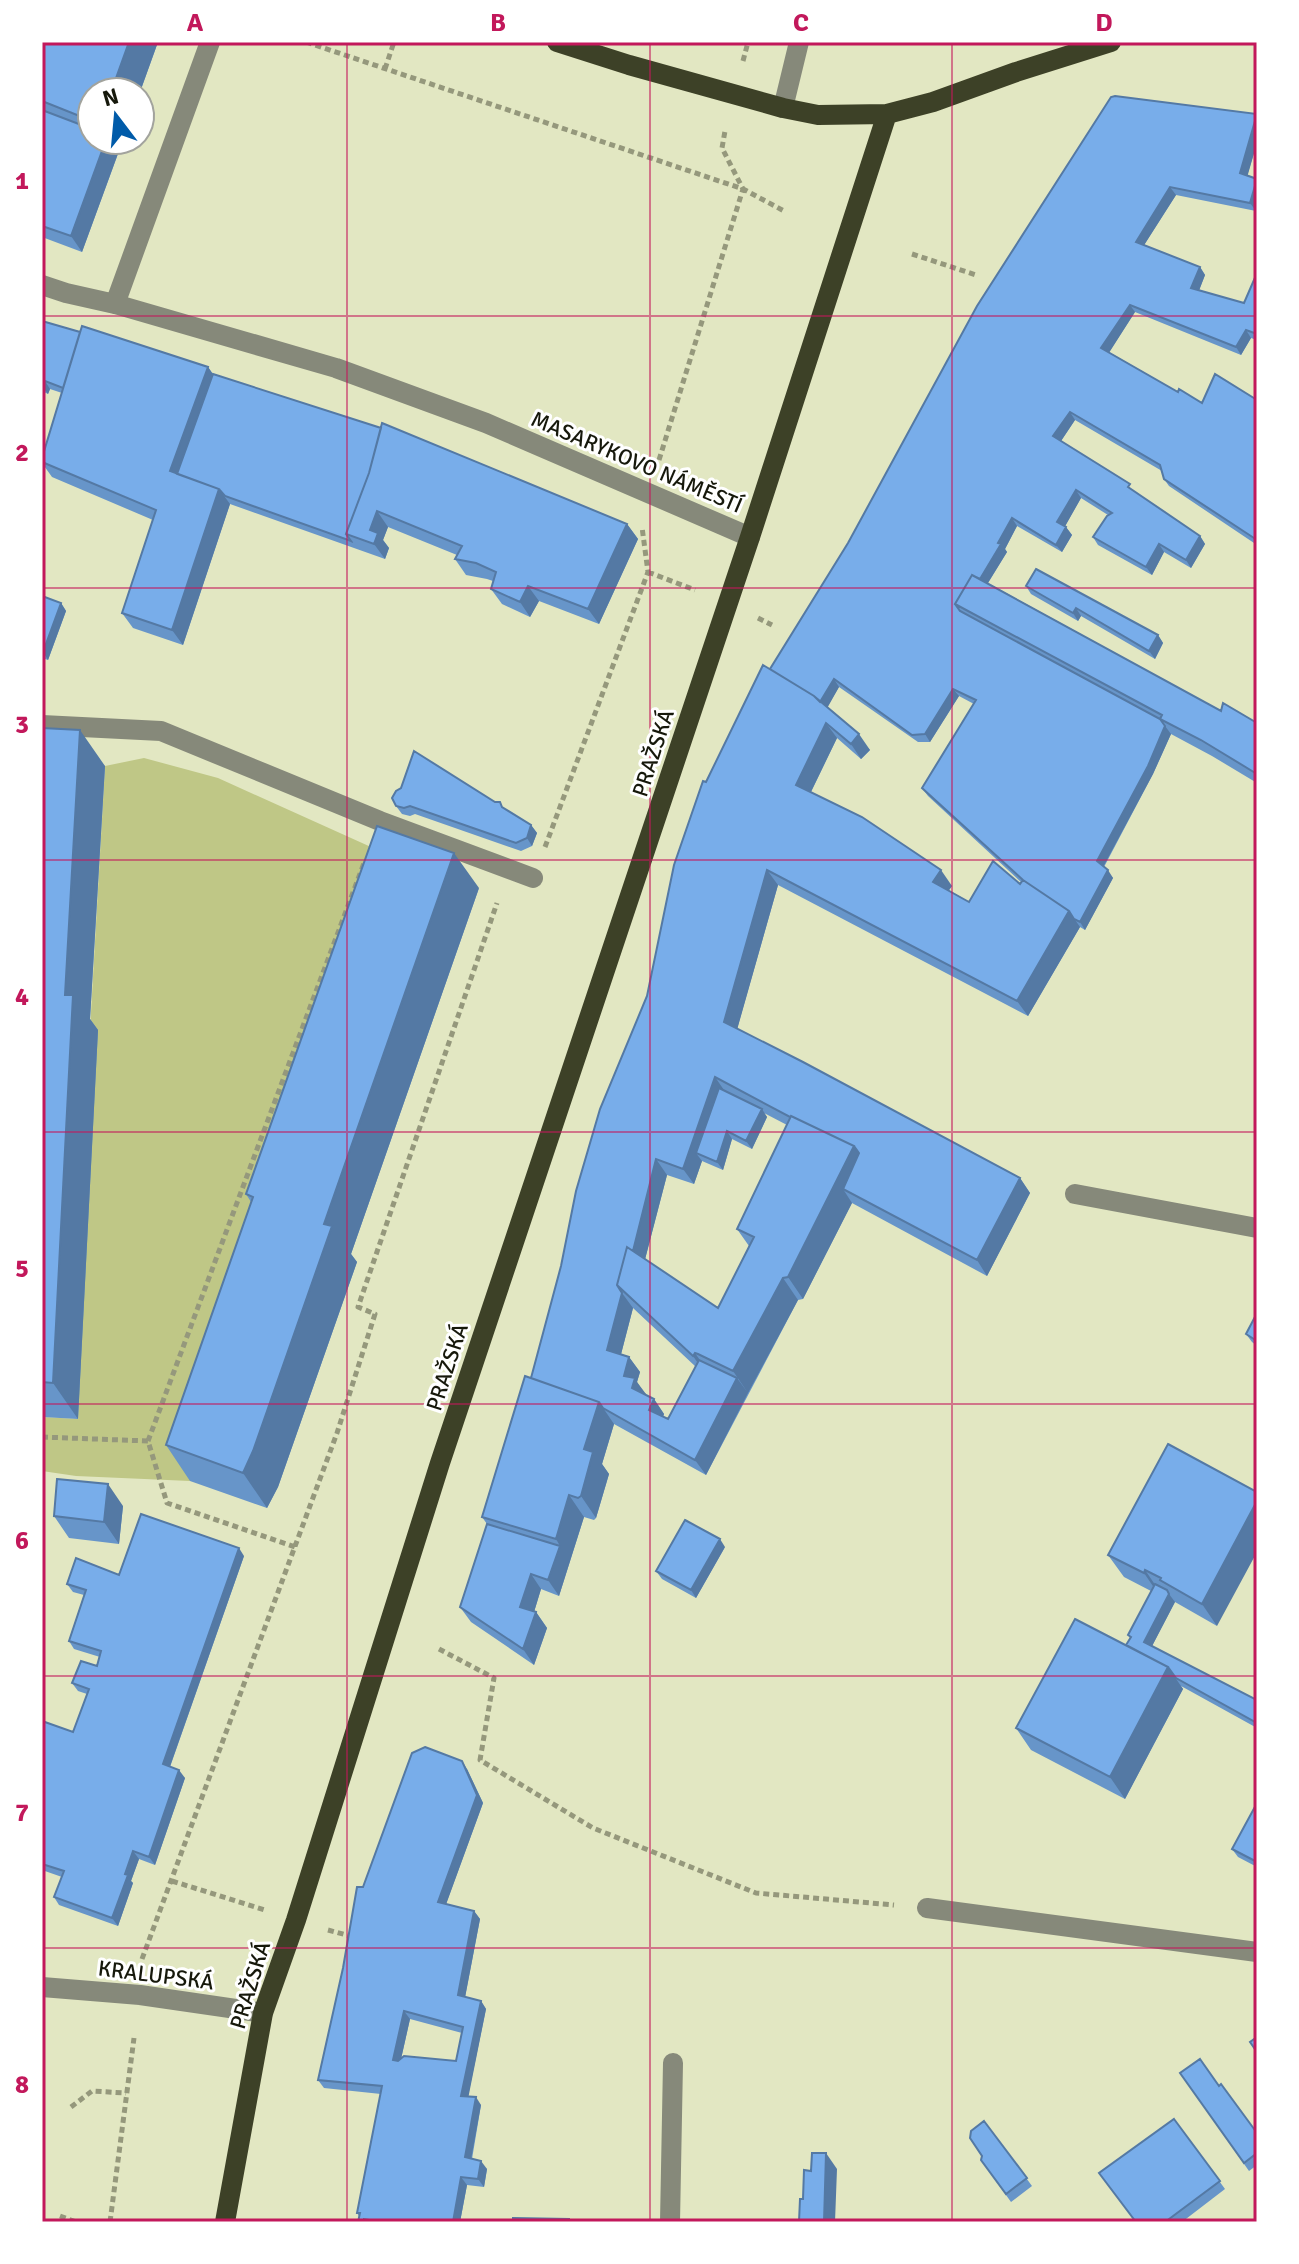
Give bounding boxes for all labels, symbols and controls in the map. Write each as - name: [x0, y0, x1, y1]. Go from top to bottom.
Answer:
- text: A: [187, 7, 204, 39]
- text: B: [490, 7, 506, 39]
- text: C: [793, 7, 809, 39]
- text: D: [1095, 7, 1113, 39]
- north arrow: [76, 76, 156, 156]
- text: N: [100, 82, 122, 112]
- text: 1: [15, 165, 29, 197]
- street label: MASARYKOVO NÁMĚSTÍ: [527, 405, 747, 519]
- text: 2: [15, 437, 29, 469]
- street label: PRAŽSKÁ: [626, 705, 680, 800]
- text: 3: [15, 709, 29, 741]
- text: 4: [15, 981, 29, 1013]
- text: 5: [15, 1253, 29, 1285]
- street label: PRAŽSKÁ: [420, 1319, 474, 1414]
- text: 6: [15, 1525, 29, 1557]
- text: 7: [15, 1797, 29, 1829]
- street label: PRAŽSKÁ: [224, 1937, 276, 2032]
- street label: KRALUPSKÁ: [96, 1954, 216, 1996]
- text: 8: [15, 2069, 29, 2101]

